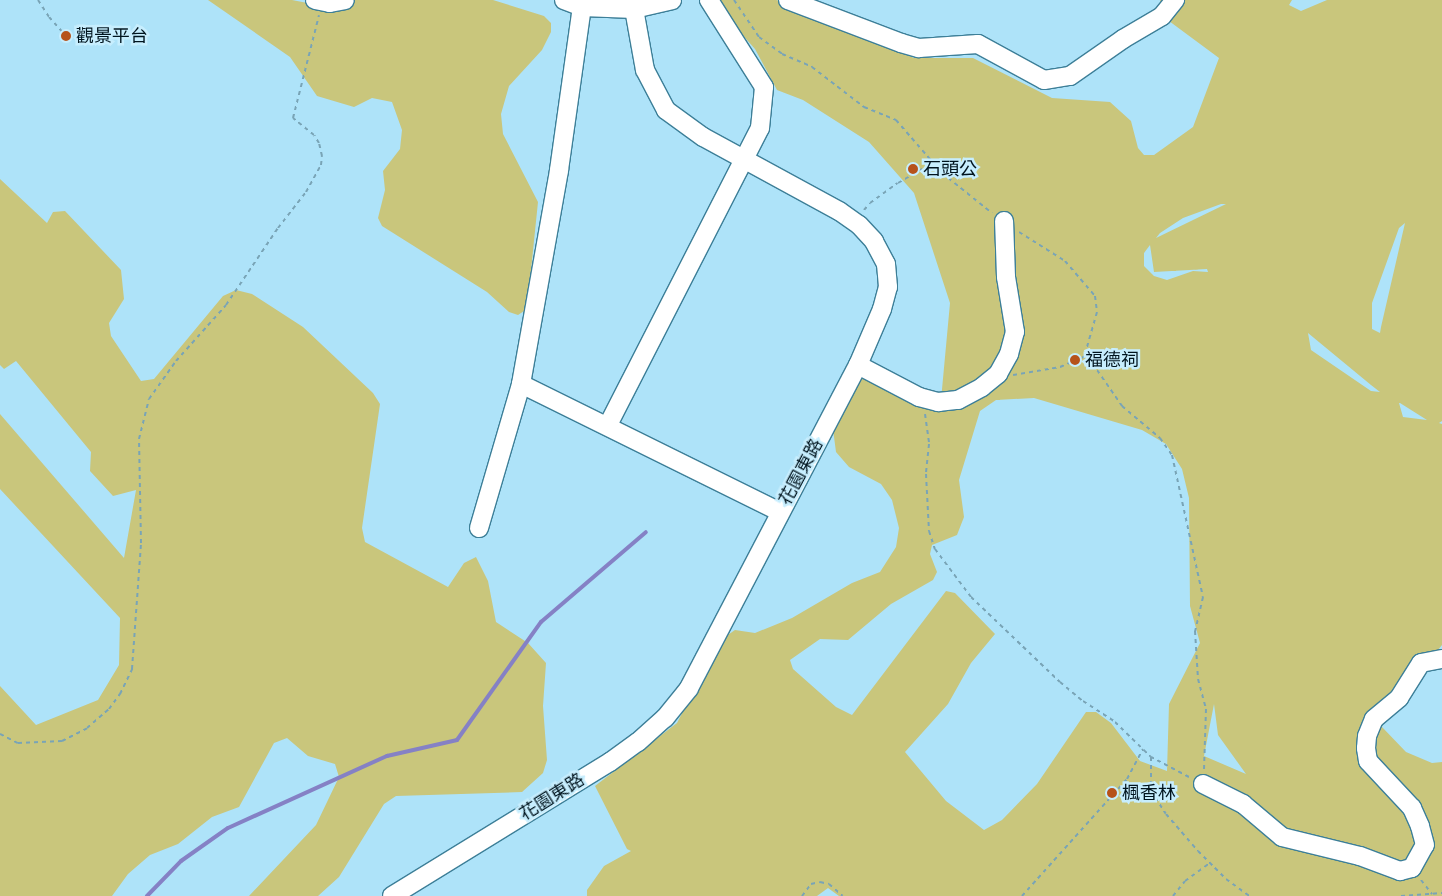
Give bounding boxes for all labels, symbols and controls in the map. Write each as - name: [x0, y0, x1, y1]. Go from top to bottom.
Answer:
- place label: 觀景平台: [76, 25, 148, 47]
- marker: 觀景平台: [60, 30, 72, 42]
- place label: 石頭公: [923, 158, 977, 180]
- marker: 石頭公: [907, 163, 919, 175]
- place label: 福德祠: [1085, 349, 1139, 371]
- marker: 福德祠: [1069, 354, 1081, 366]
- street label: 花園東路: [775, 435, 827, 509]
- street label: 花園東路: [516, 769, 588, 825]
- place label: 楓香林: [1122, 782, 1176, 804]
- marker: 楓香林: [1106, 787, 1118, 799]

